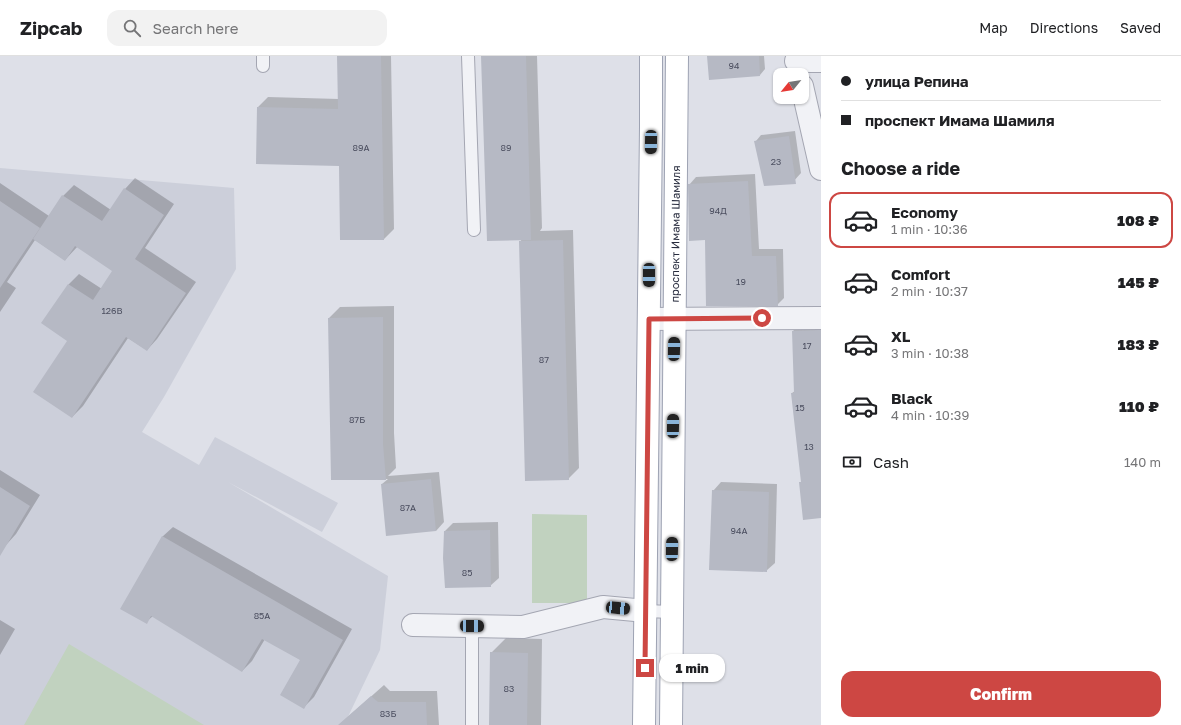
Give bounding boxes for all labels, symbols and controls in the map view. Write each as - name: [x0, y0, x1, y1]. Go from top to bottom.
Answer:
- search box: [107, 10, 387, 46]
- text: Zipcab: [20, 16, 83, 39]
- icon: search: [121, 17, 143, 39]
- text: Search here: [153, 19, 238, 37]
- text: Map: [979, 19, 1008, 36]
- text: Directions: [1030, 19, 1098, 36]
- text: Saved: [1120, 19, 1161, 36]
- house number: 94: [729, 60, 740, 71]
- north arrow: [773, 68, 809, 104]
- map controls: [773, 68, 809, 104]
- text: улица Репина: [865, 72, 969, 90]
- text: проспект Имама Шамиля: [865, 111, 1054, 129]
- car: [645, 130, 657, 154]
- house number: 89А: [353, 142, 369, 153]
- house number: 89: [501, 142, 511, 153]
- house number: 23: [771, 156, 781, 167]
- text: Choose a ride: [841, 157, 960, 179]
- street label: проспект Имама Шамиля: [668, 165, 682, 303]
- icon: car: [843, 202, 879, 238]
- text: Economy: [891, 203, 958, 221]
- house number: 94Д: [709, 205, 727, 216]
- text: 108 ₽: [1117, 211, 1159, 229]
- text: 1 min · 10:36: [891, 221, 968, 237]
- car: [643, 263, 655, 287]
- icon: car: [843, 264, 879, 300]
- text: Comfort: [891, 265, 950, 283]
- text: 145 ₽: [1118, 273, 1159, 291]
- house number: 19: [736, 276, 746, 287]
- text: 2 min · 10:37: [891, 283, 968, 299]
- house number: 126В: [101, 305, 123, 316]
- route start: [753, 309, 771, 327]
- icon: car: [843, 326, 879, 362]
- text: XL: [891, 327, 910, 345]
- text: 183 ₽: [1117, 335, 1159, 353]
- car: [668, 337, 680, 361]
- house number: 17: [802, 340, 812, 351]
- text: 3 min · 10:38: [891, 345, 969, 361]
- house number: 87: [539, 354, 549, 365]
- icon: car: [843, 388, 879, 424]
- text: Black: [891, 389, 933, 407]
- text: 110 ₽: [1119, 397, 1159, 415]
- house number: 15: [795, 402, 805, 413]
- text: 4 min · 10:39: [891, 407, 969, 423]
- house number: 87Б: [349, 414, 365, 425]
- car: [667, 414, 679, 438]
- house number: 13: [804, 441, 814, 452]
- icon: cash: [841, 451, 863, 473]
- text: Cash: [873, 453, 909, 471]
- text: 140 m: [1124, 454, 1161, 470]
- house number: 87А: [400, 502, 416, 513]
- house number: 94А: [731, 525, 747, 536]
- car: [666, 537, 678, 561]
- house number: 85: [462, 567, 472, 578]
- car: [605, 601, 631, 615]
- house number: 85А: [254, 610, 270, 621]
- car: [460, 620, 484, 632]
- callout: 1 min: [659, 654, 725, 682]
- route end: [636, 659, 654, 677]
- text: 1 min: [675, 660, 709, 676]
- button: Confirm: [841, 671, 1161, 717]
- house number: 83: [504, 683, 514, 694]
- house number: 83Б: [380, 708, 396, 719]

